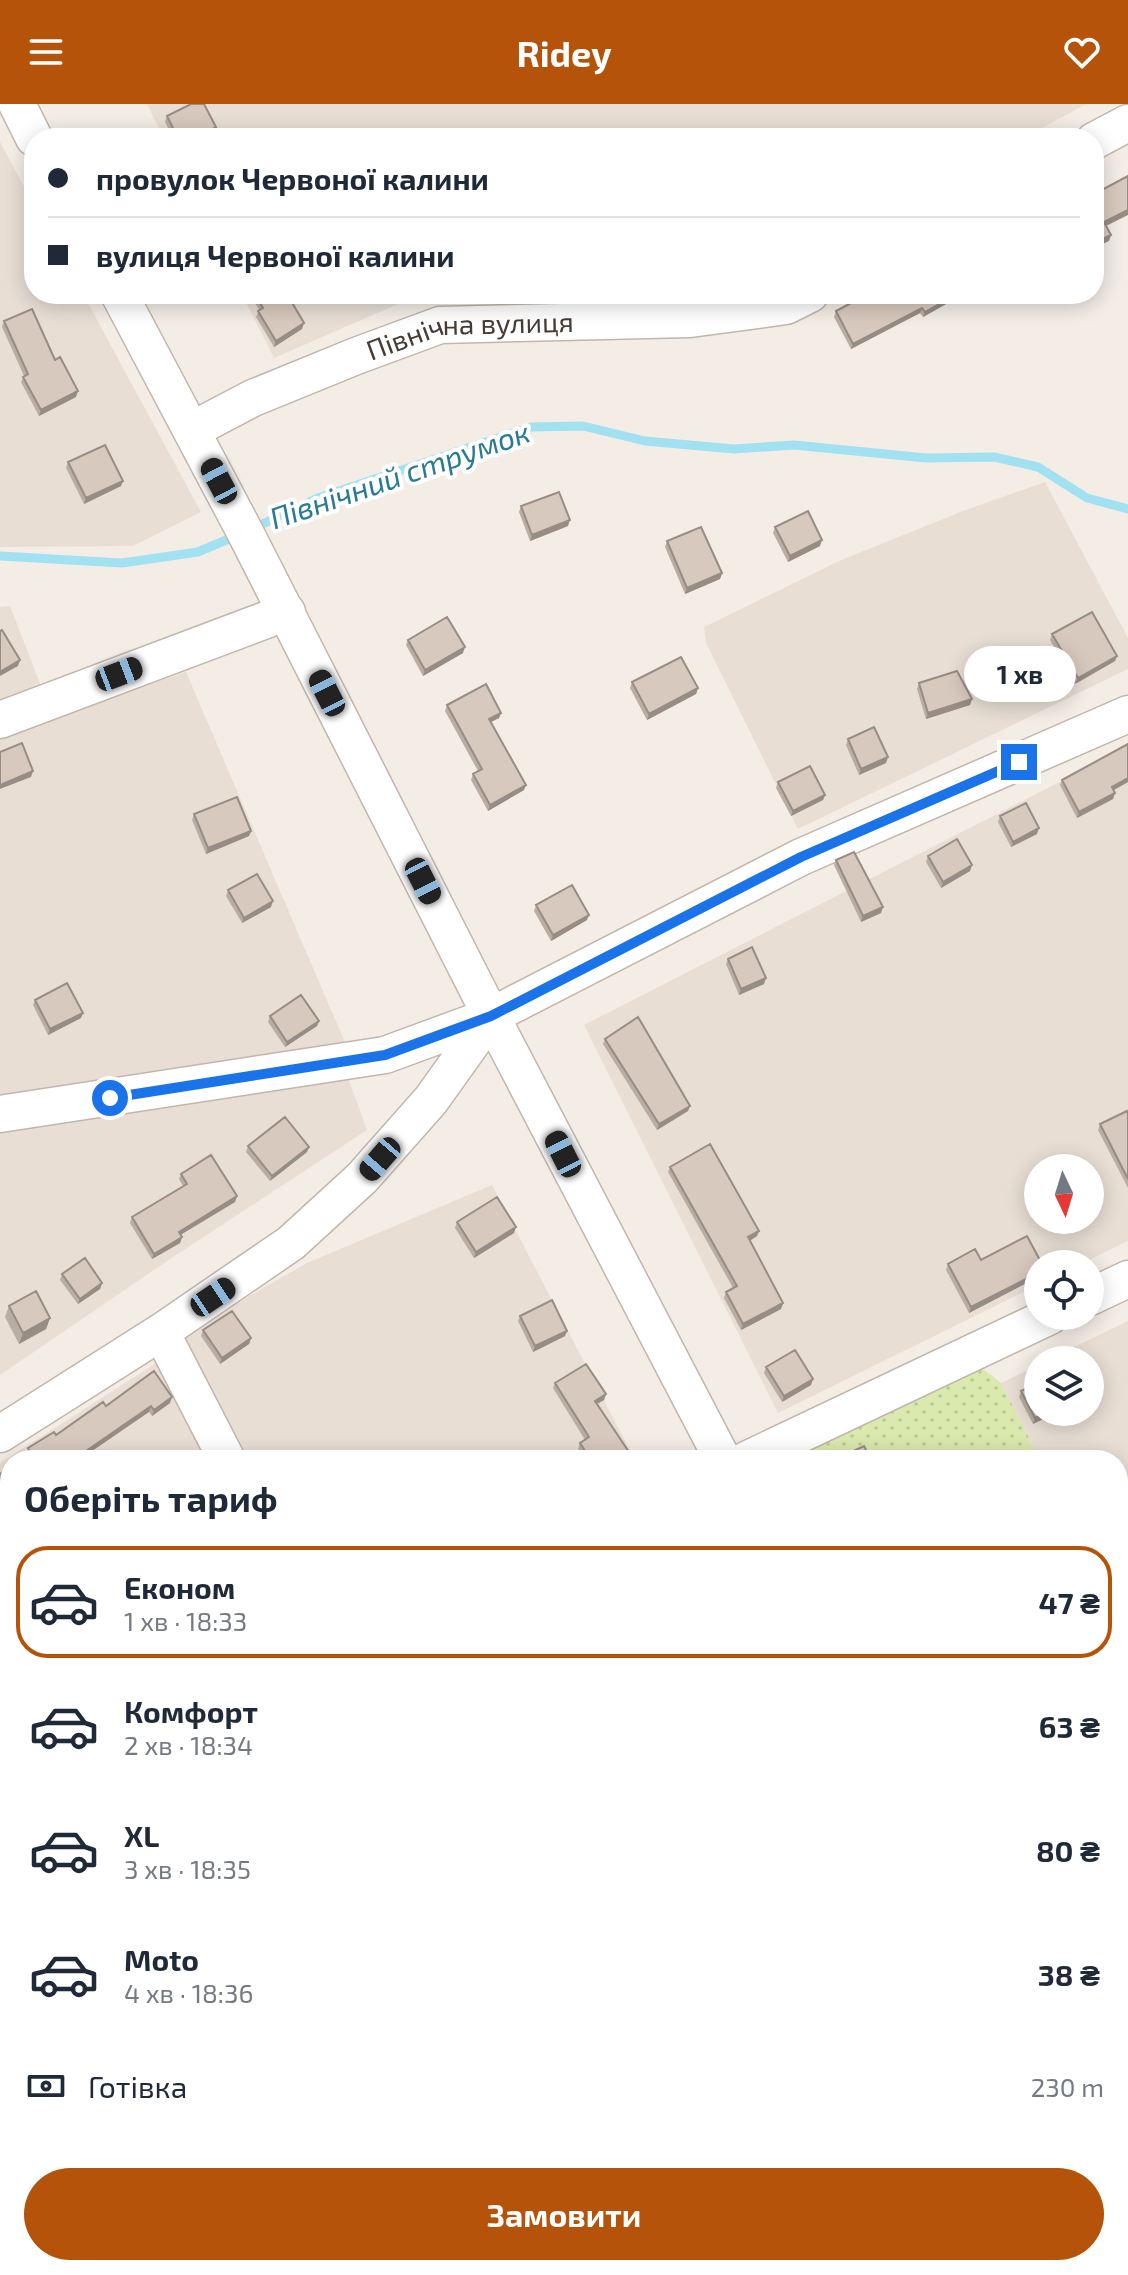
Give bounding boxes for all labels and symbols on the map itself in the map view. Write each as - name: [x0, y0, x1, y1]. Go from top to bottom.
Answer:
- street label: Північна вулиця: [361, 304, 574, 367]
- water label: Північний струмок: [265, 413, 534, 536]
- car: [197, 454, 241, 508]
- callout: 1 хв: [963, 646, 1075, 702]
- car: [92, 654, 146, 694]
- car: [305, 666, 349, 720]
- route end: [1001, 744, 1037, 780]
- car: [401, 854, 445, 908]
- route start: [92, 1080, 128, 1116]
- car: [541, 1127, 585, 1181]
- car: [355, 1133, 405, 1185]
- north arrow: [1024, 1154, 1104, 1234]
- car: [186, 1274, 240, 1320]

